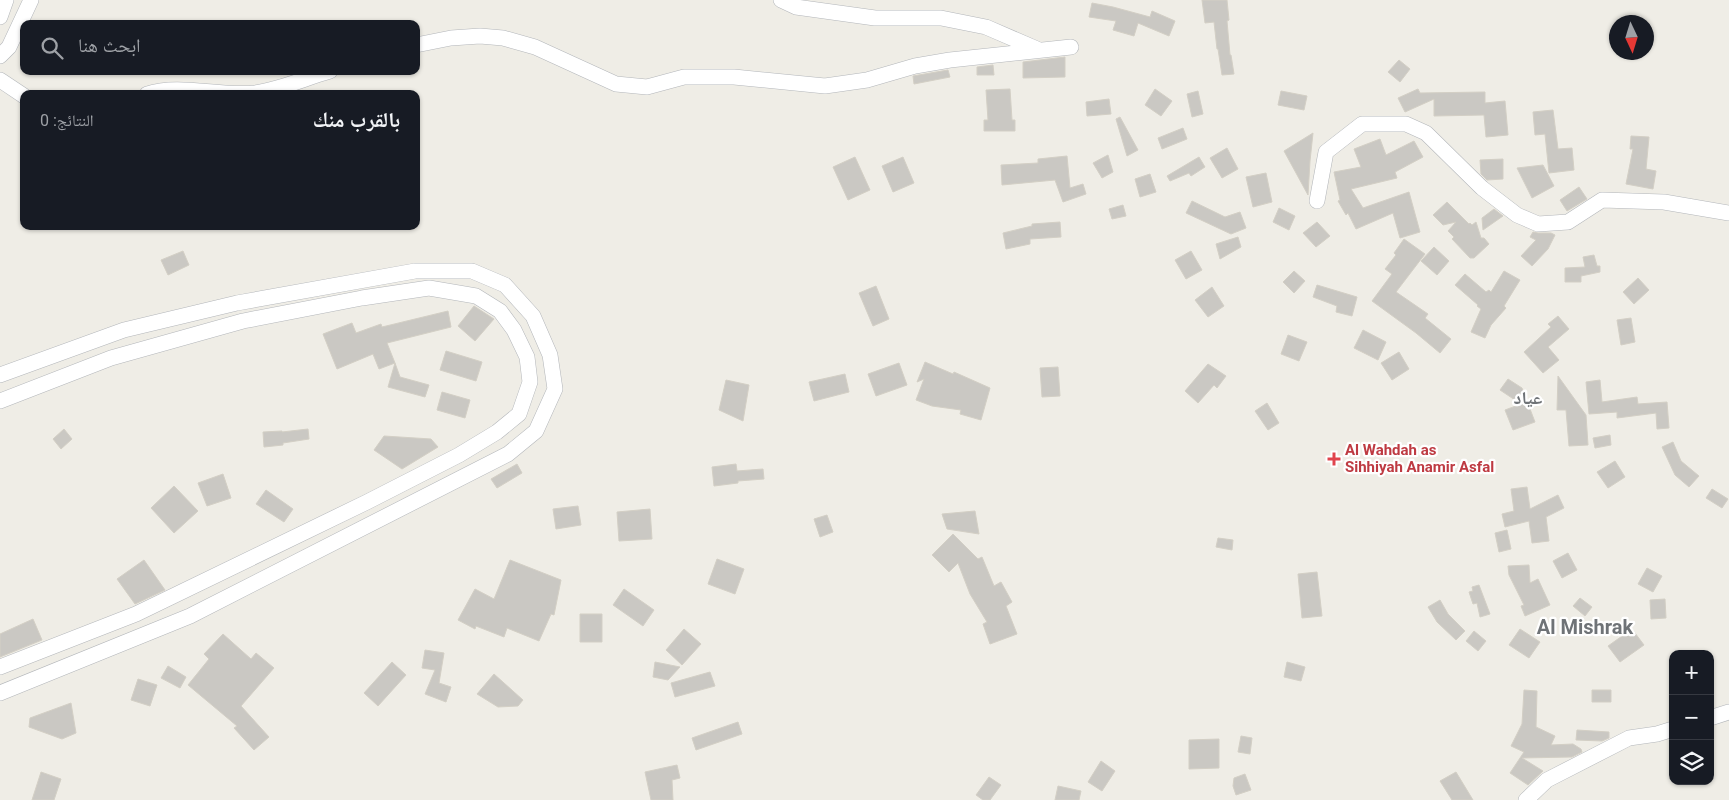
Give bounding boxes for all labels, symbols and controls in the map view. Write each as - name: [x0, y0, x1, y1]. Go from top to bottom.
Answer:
- north arrow: [1609, 15, 1654, 60]
- search box: [20, 20, 420, 75]
- icon: search: [38, 34, 66, 62]
- text: ابحث هنا: [78, 34, 141, 57]
- text: بالقرب منك: [313, 108, 400, 132]
- text: النتائج: 0: [40, 111, 94, 130]
- district label: عياد: [1514, 387, 1542, 408]
- place label: Al Wahdah as Sihhiyah Anamir Asfal: [1345, 441, 1494, 476]
- marker: Al Wahdah as Sihhiyah Anamir Asfal: [1327, 452, 1341, 466]
- district label: Al Mishrak: [1537, 615, 1633, 639]
- map controls: [1669, 650, 1714, 785]
- button: +: [1669, 650, 1714, 695]
- button: −: [1669, 695, 1714, 740]
- button: layers: [1669, 740, 1714, 785]

